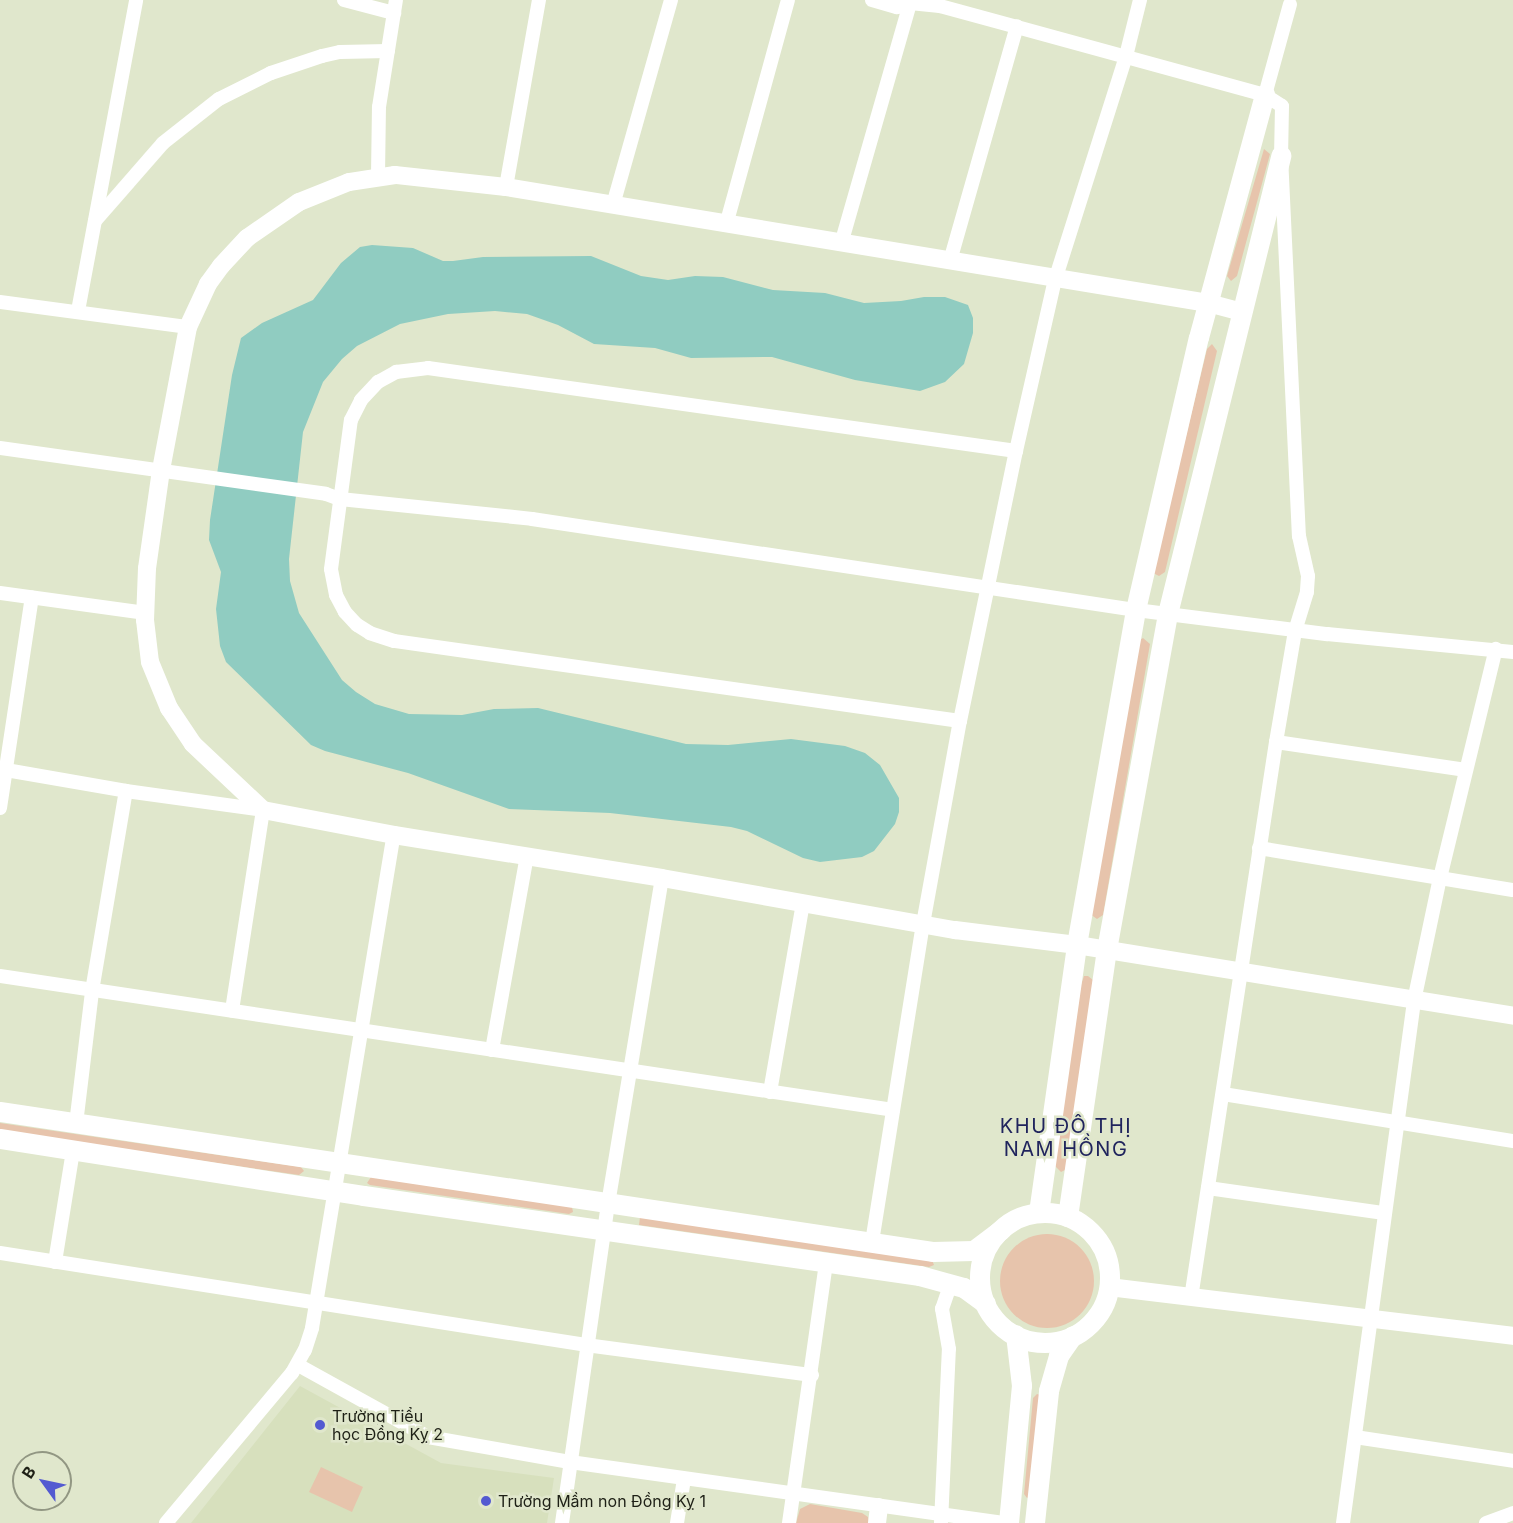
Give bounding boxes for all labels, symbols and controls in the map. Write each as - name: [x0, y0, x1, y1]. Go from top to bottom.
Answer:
- district label: KHU ĐÔ THỊ NAM HỒNG: [1000, 1114, 1132, 1161]
- place label: Trường Tiểu học Đồng Kỵ 2: [332, 1406, 443, 1444]
- marker: Trường Tiểu học Đồng Kỵ 2: [313, 1418, 327, 1432]
- north arrow: [12, 1451, 72, 1511]
- text: B: [17, 1462, 40, 1482]
- place label: Trường Mầm non Đồng Kỵ 1: [498, 1491, 706, 1511]
- marker: Trường Mầm non Đồng Kỵ 1: [479, 1494, 493, 1508]

